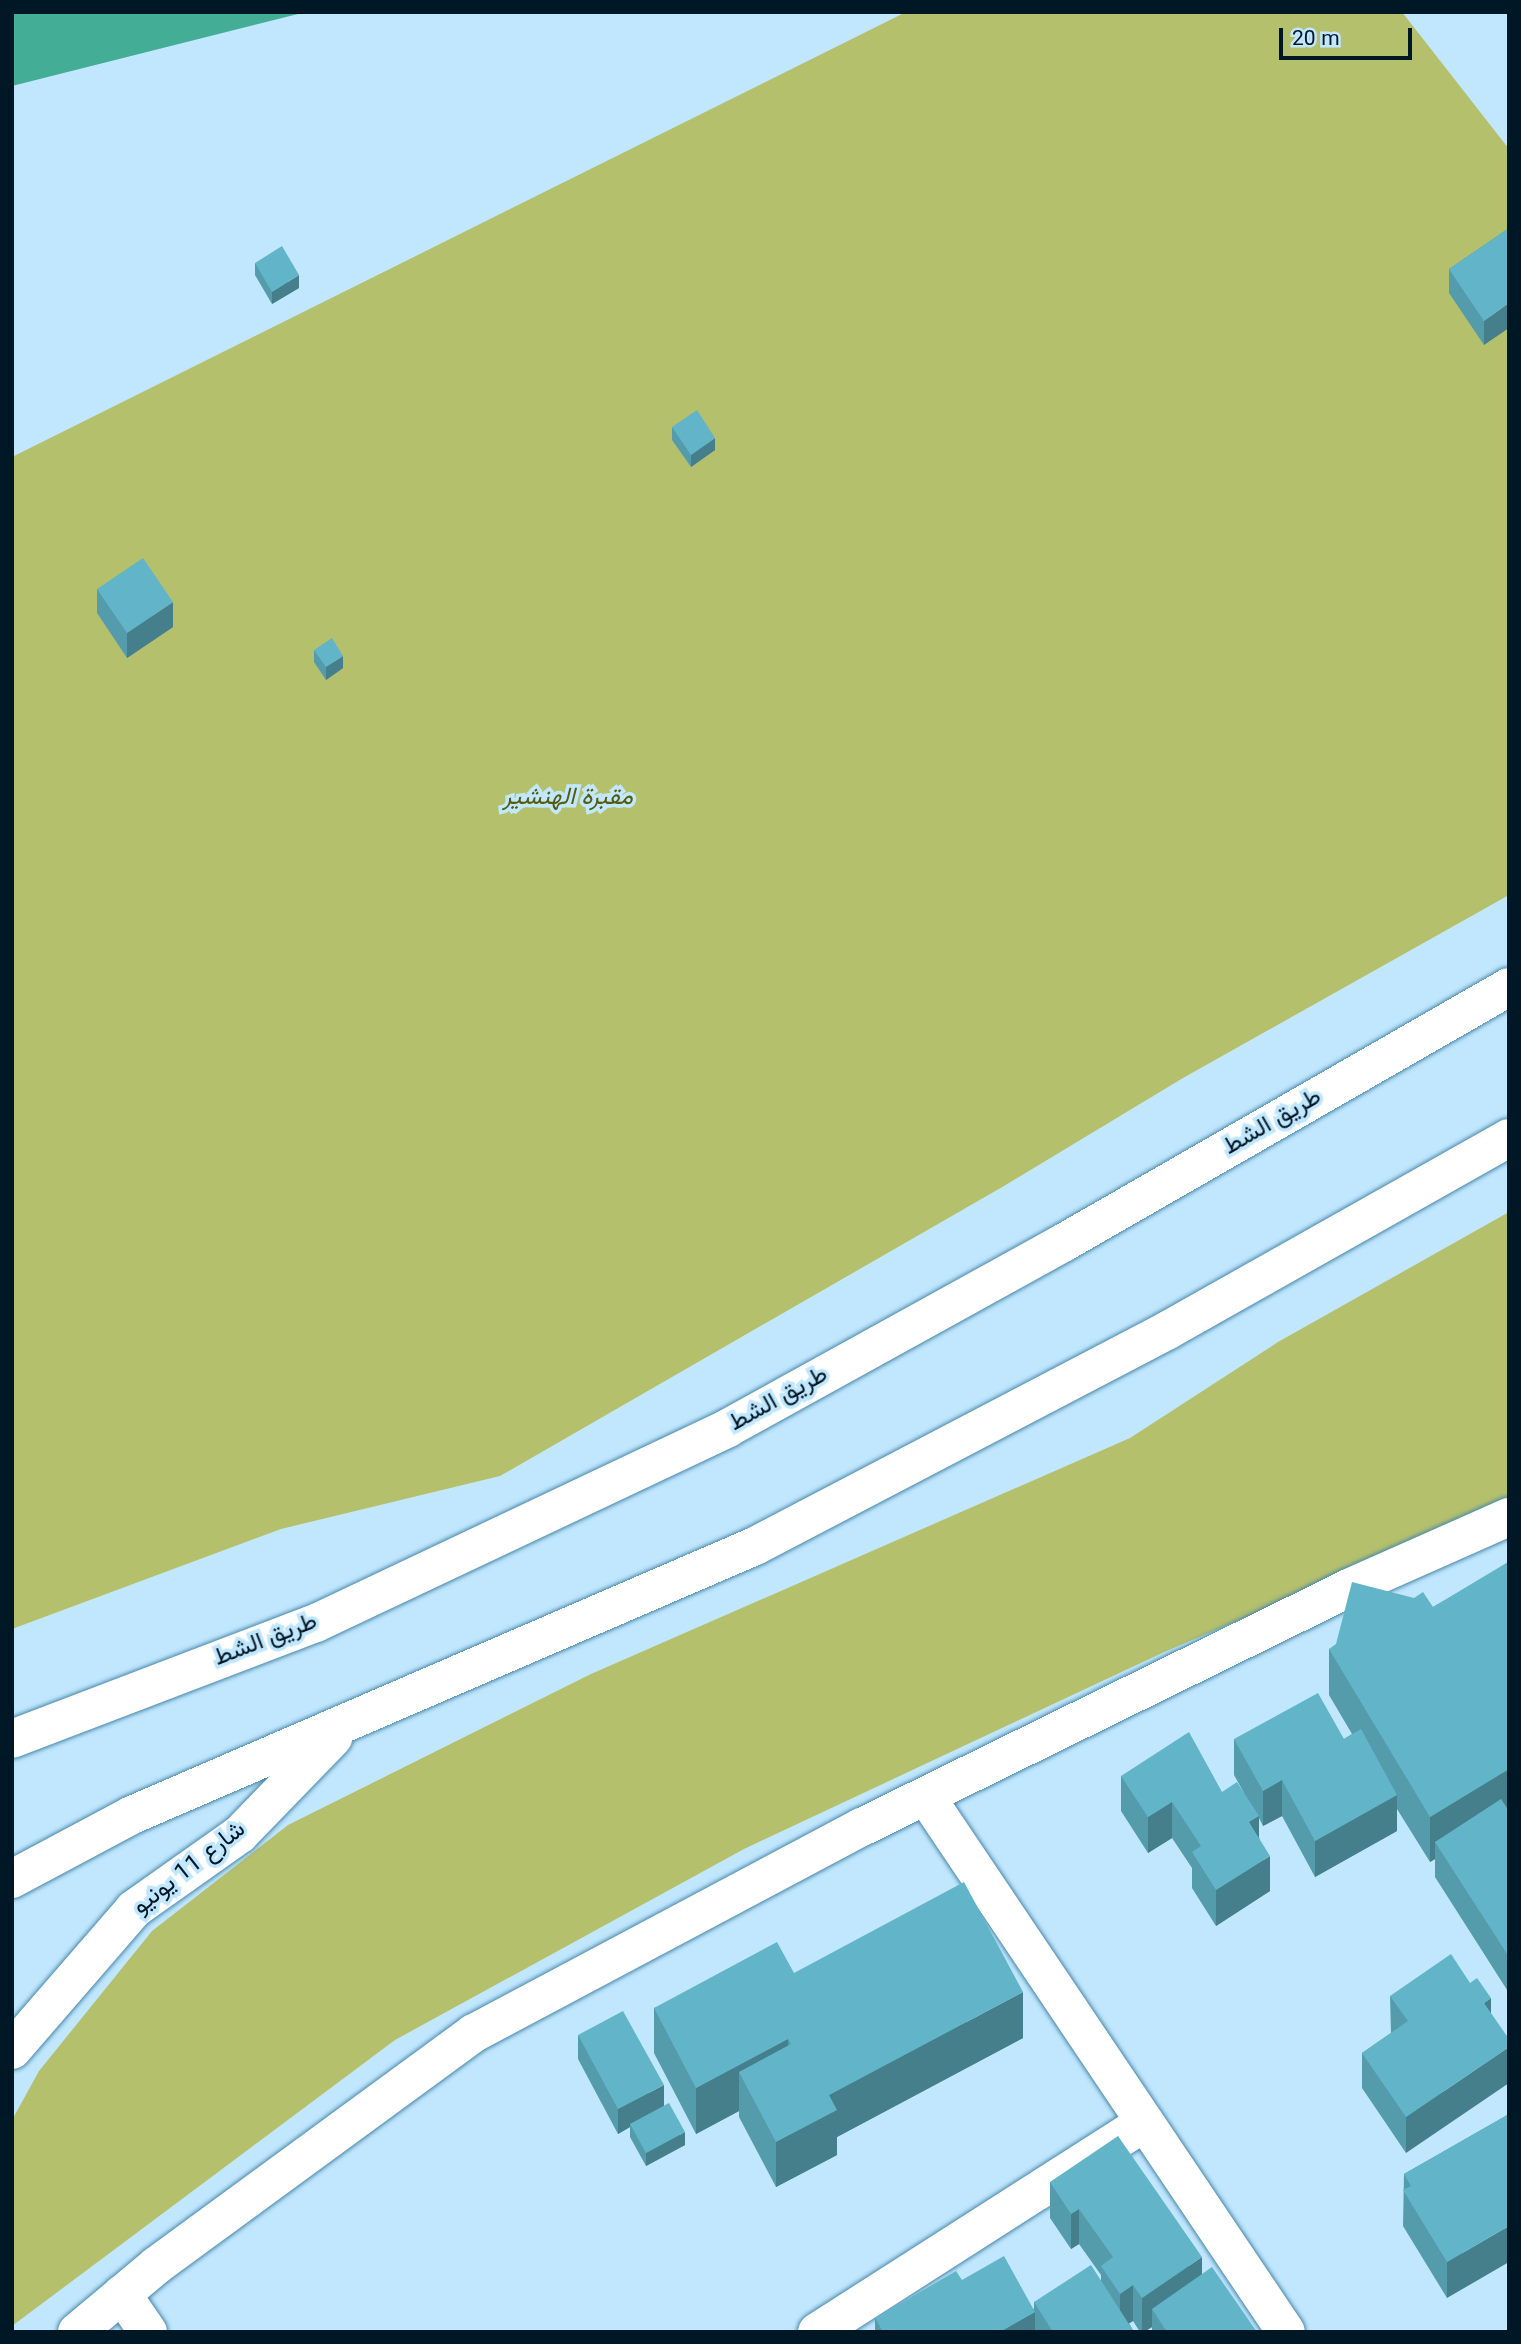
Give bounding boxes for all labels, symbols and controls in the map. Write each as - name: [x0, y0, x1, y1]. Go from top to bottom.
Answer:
- scale bar: [1283, 14, 1416, 58]
- text: 20 m: [1292, 23, 1340, 56]
- park label: مقبرة الهنشير: [503, 785, 633, 813]
- street label: طريق الشط: [1219, 1083, 1327, 1163]
- street label: طريق الشط: [725, 1361, 833, 1439]
- street label: طريق الشط: [210, 1608, 322, 1674]
- street label: شارع 11 يونيو: [128, 1816, 252, 1922]

